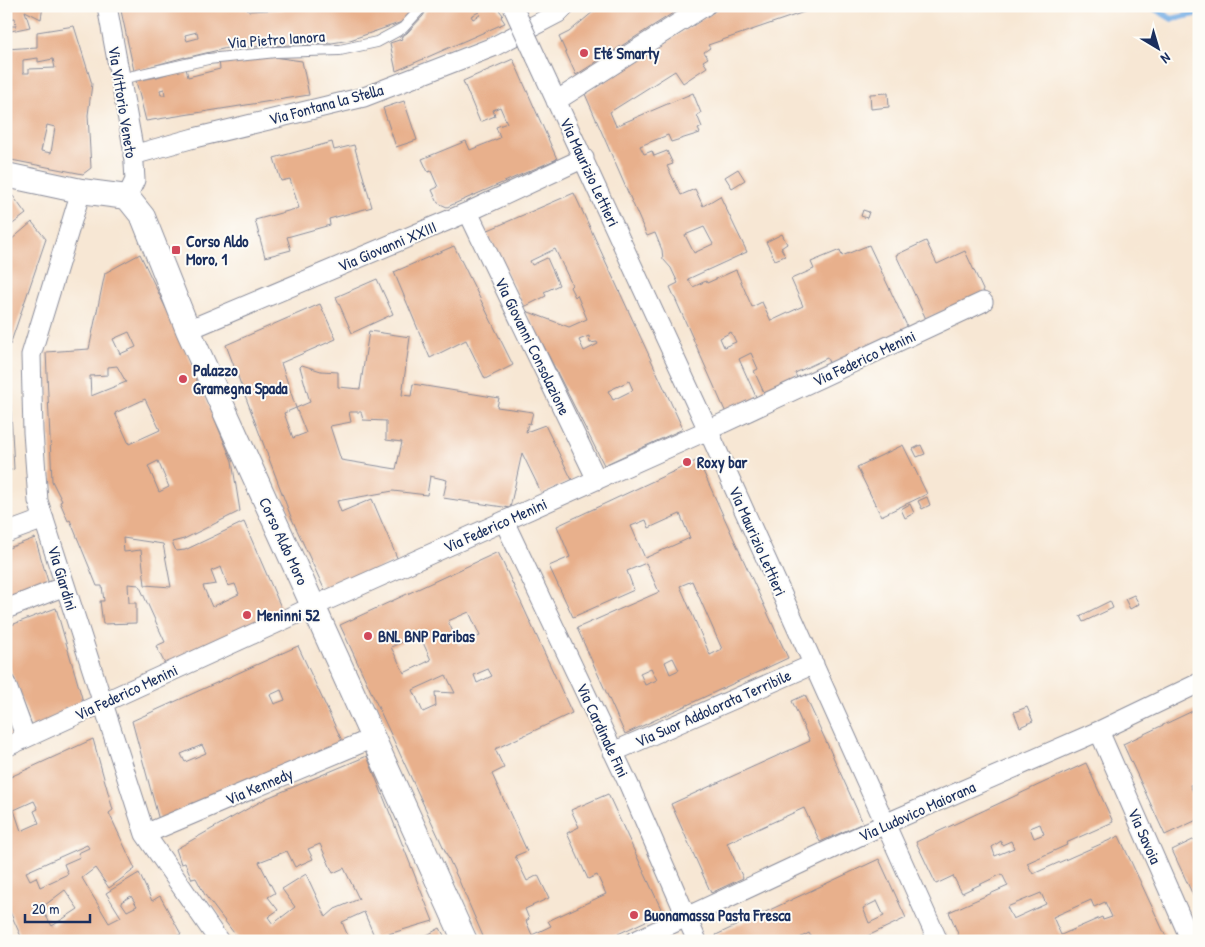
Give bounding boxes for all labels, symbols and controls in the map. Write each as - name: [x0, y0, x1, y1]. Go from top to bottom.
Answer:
- north arrow: [1132, 22, 1182, 72]
- street label: Via Pietro Ianora: [226, 25, 326, 53]
- place label: Eté Smarty: [594, 42, 660, 65]
- street label: Via Vittorio Veneto: [103, 44, 143, 160]
- marker: Eté Smarty: [578, 47, 590, 59]
- text: N: [1157, 49, 1175, 69]
- street label: Via Fontana la Stella: [266, 78, 386, 130]
- street label: Via Maurizio Lettieri: [555, 114, 625, 230]
- street label: Via Giovanni XXIII: [334, 215, 440, 277]
- place label: Corso Aldo Moro, 1: [186, 230, 249, 270]
- marker: Corso Aldo Moro, 1: [170, 244, 182, 256]
- street label: Via Giovanni Consolazione: [490, 273, 576, 419]
- street label: Via Federico Menini: [809, 325, 919, 391]
- place label: Palazzo Gramegna Spada: [193, 359, 288, 400]
- marker: Palazzo Gramegna Spada: [177, 373, 189, 385]
- place label: Roxy bar: [697, 451, 748, 474]
- marker: Roxy bar: [681, 456, 693, 468]
- street label: Via Maurizio Lettieri: [724, 483, 792, 599]
- street label: Via Federico Menini: [440, 492, 550, 558]
- street label: Corso Aldo Moro: [254, 493, 314, 589]
- street label: Via Giardini: [43, 543, 83, 613]
- place label: Meninni 52: [257, 604, 320, 626]
- marker: Meninni 52: [241, 609, 253, 621]
- place label: BNL BNP Paribas: [378, 625, 476, 647]
- marker: BNL BNP Paribas: [362, 630, 374, 642]
- street label: Via Federico Menini: [71, 659, 181, 725]
- street label: Via Suor Addolorata Terribile: [632, 663, 795, 752]
- street label: Via Cardinale Fini: [572, 679, 634, 781]
- street label: Via Kennedy: [222, 762, 296, 810]
- street label: Via Ludovico Maiorana: [855, 775, 979, 847]
- street label: Via Savoia: [1123, 805, 1167, 867]
- scale bar: [25, 892, 90, 924]
- text: 20 m: [32, 898, 59, 919]
- place label: Buonamassa Pasta Fresca: [644, 904, 791, 926]
- marker: Buonamassa Pasta Fresca: [628, 909, 640, 921]

